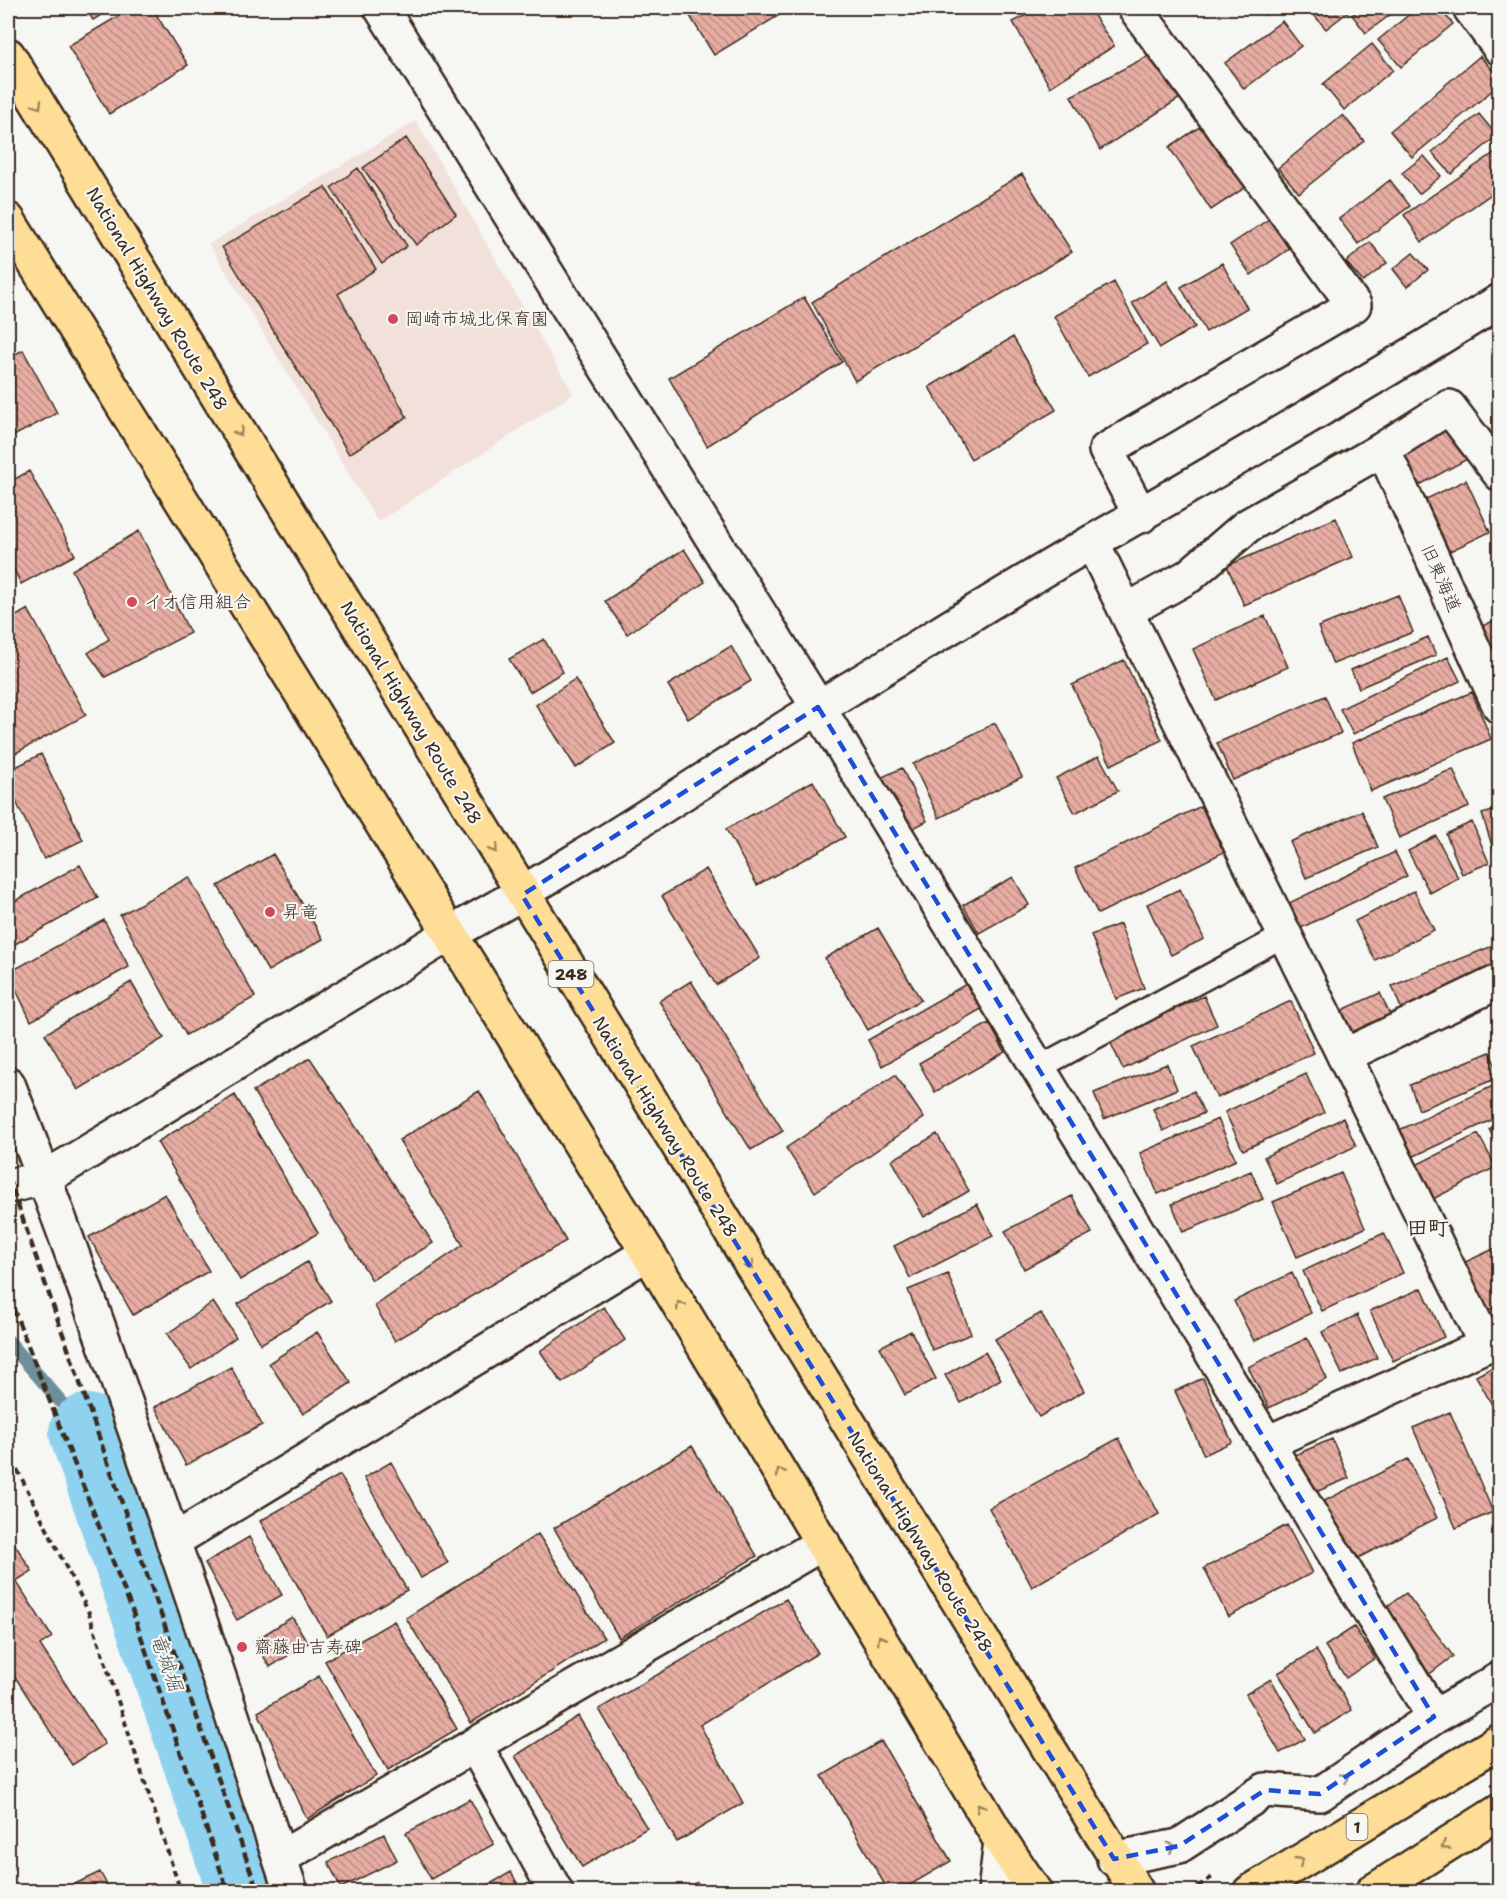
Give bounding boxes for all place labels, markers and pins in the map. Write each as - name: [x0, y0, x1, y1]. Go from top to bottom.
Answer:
- place label: 岡崎市城北保育園: [405, 307, 549, 331]
- marker: 岡崎市城北保育園: [386, 312, 400, 326]
- place label: イオ信用組合: [144, 590, 251, 614]
- marker: イオ信用組合: [125, 595, 139, 609]
- place label: 昇竜: [282, 900, 318, 924]
- marker: 昇竜: [263, 905, 277, 919]
- place label: 齋藤由吉寿碑: [254, 1635, 362, 1659]
- marker: 齋藤由吉寿碑: [235, 1640, 249, 1654]

